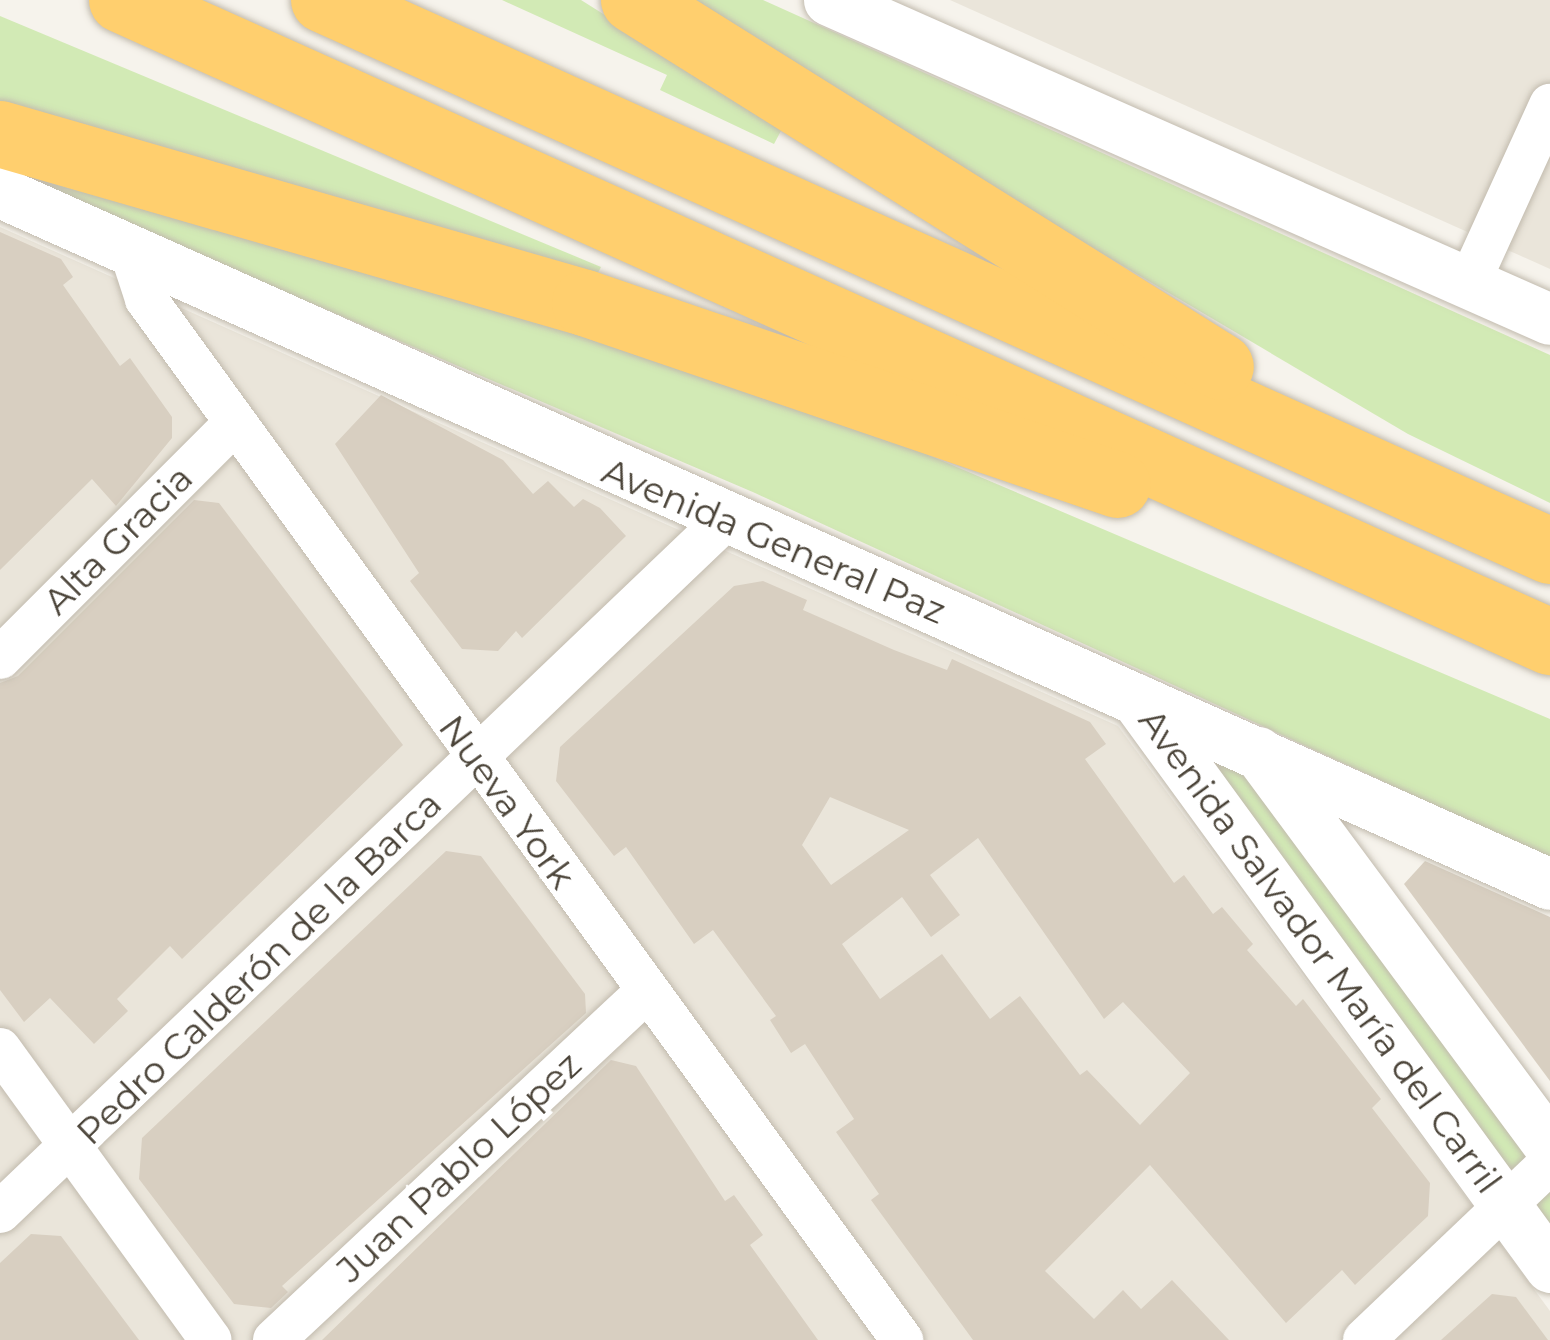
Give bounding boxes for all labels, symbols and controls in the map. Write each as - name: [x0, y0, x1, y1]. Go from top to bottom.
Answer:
- street label: Avenida General Paz: [596, 449, 952, 633]
- street label: Alta Gracia: [35, 457, 201, 623]
- street label: Avenida Salvador María del Carril: [1130, 700, 1510, 1202]
- street label: Nueva York: [430, 707, 584, 897]
- street label: Pedro Calderón de la Barca: [68, 782, 450, 1154]
- street label: Juan Pablo López: [328, 1043, 590, 1291]

